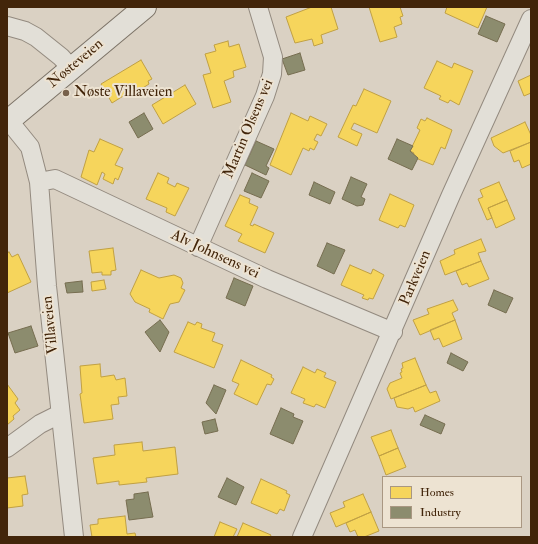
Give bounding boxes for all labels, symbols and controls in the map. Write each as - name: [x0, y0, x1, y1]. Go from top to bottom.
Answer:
- street label: Nøsteveien: [45, 36, 107, 92]
- street label: Martin Olsens vei: [220, 77, 278, 181]
- place label: Nøste Villaveien: [74, 84, 172, 102]
- marker: Nøste Villaveien: [61, 88, 71, 98]
- street label: Alv Johnsens vei: [168, 227, 262, 283]
- street label: Parkveien: [396, 248, 436, 308]
- street label: Villaveien: [39, 295, 63, 355]
- legend: [382, 476, 522, 528]
- text: Homes: [420, 485, 454, 500]
- text: Industry: [420, 505, 461, 520]

